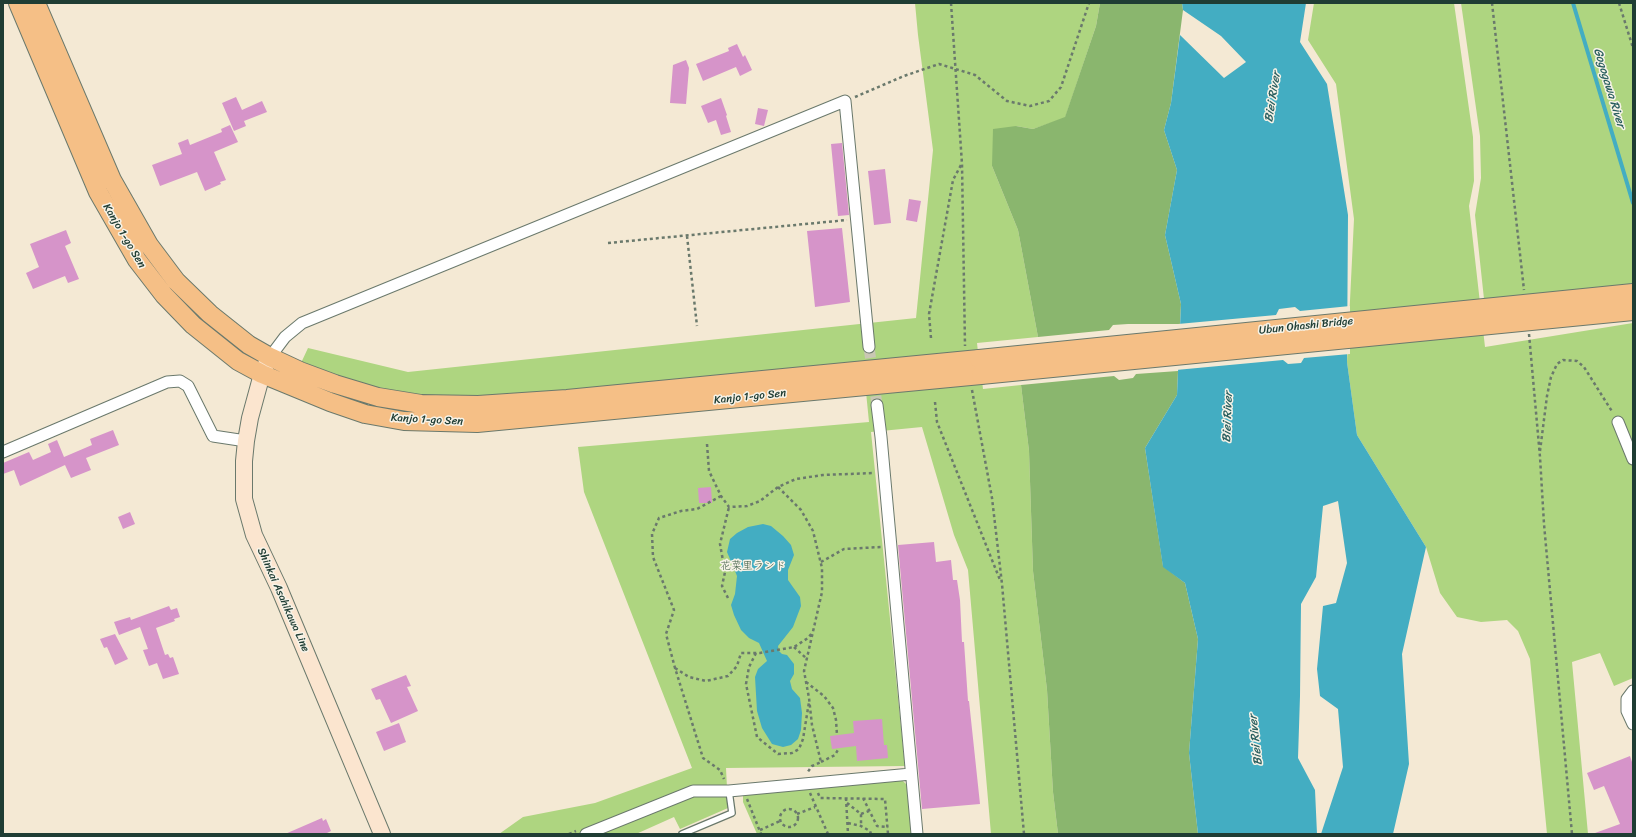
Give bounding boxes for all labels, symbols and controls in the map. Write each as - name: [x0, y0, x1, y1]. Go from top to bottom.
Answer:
- water label: Gogogawa River: [1590, 46, 1628, 130]
- water label: Biei River: [1262, 71, 1284, 123]
- street label: Kanjo 1-go Sen: [100, 202, 148, 270]
- street label: Ubun Ohashi Bridge: [1258, 314, 1354, 338]
- street label: Kanjo 1-go Sen: [713, 387, 787, 407]
- water label: Biei River: [1220, 391, 1236, 443]
- street label: Kanjo 1-go Sen: [390, 412, 464, 428]
- street label: Shinkai Asahikawa Line: [254, 546, 312, 654]
- park label: 花菜里ランド: [720, 559, 786, 573]
- water label: Biei River: [1246, 714, 1266, 766]

